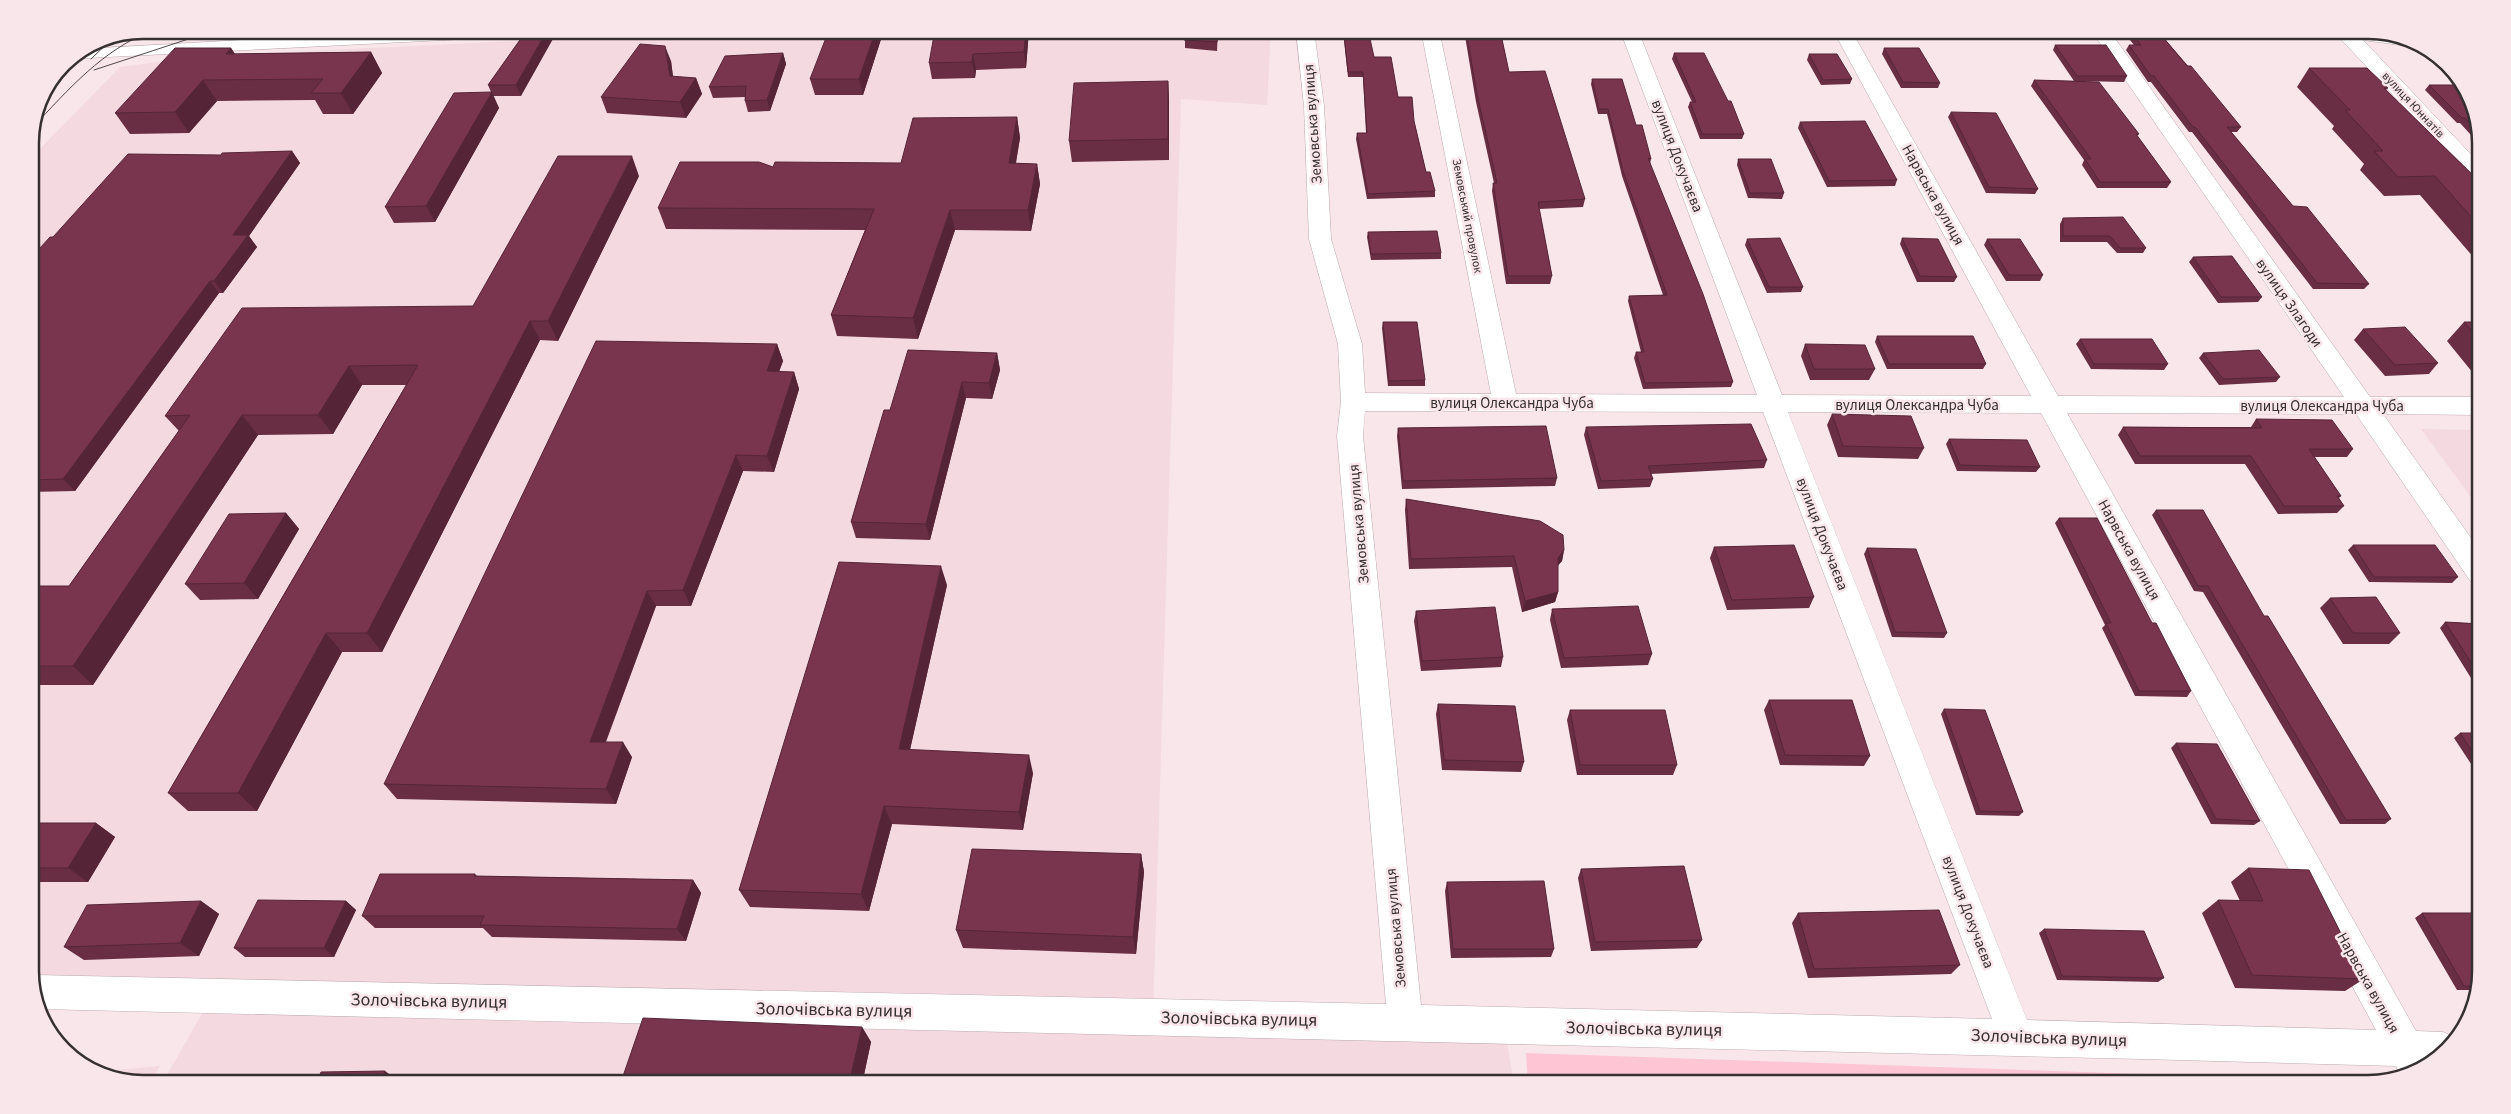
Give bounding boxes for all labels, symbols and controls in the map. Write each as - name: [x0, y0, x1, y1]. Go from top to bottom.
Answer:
- street label: Земовська вулиця: [1298, 63, 1328, 185]
- street label: вулиця Юннатів: [2378, 68, 2448, 142]
- street label: вулиця Докучаєва: [1646, 97, 1708, 215]
- street label: Нарвська вулиця: [1897, 141, 1969, 249]
- street label: Земовський провулок: [1448, 157, 1486, 275]
- street label: вулиця Злагоди: [2251, 254, 2327, 352]
- street label: вулиця Олександра Чуба: [1430, 393, 1594, 414]
- street label: вулиця Олександра Чуба: [1835, 395, 1999, 416]
- street label: вулиця Олександра Чуба: [2240, 396, 2404, 417]
- street label: Земовська вулиця: [1343, 463, 1375, 585]
- street label: вулиця Докучаєва: [1791, 475, 1853, 593]
- street label: Нарвська вулиця: [2093, 496, 2165, 604]
- street label: вулиця Докучаєва: [1937, 853, 1999, 971]
- street label: Земовська вулиця: [1380, 867, 1412, 989]
- street label: Нарвська вулиця: [2332, 929, 2404, 1037]
- street label: Золочівська вулиця: [350, 987, 508, 1015]
- street label: Золочівська вулиця: [755, 996, 913, 1024]
- street label: Золочівська вулиця: [1160, 1005, 1318, 1033]
- street label: Золочівська вулиця: [1565, 1015, 1723, 1043]
- street label: Золочівська вулиця: [1970, 1023, 2128, 1053]

